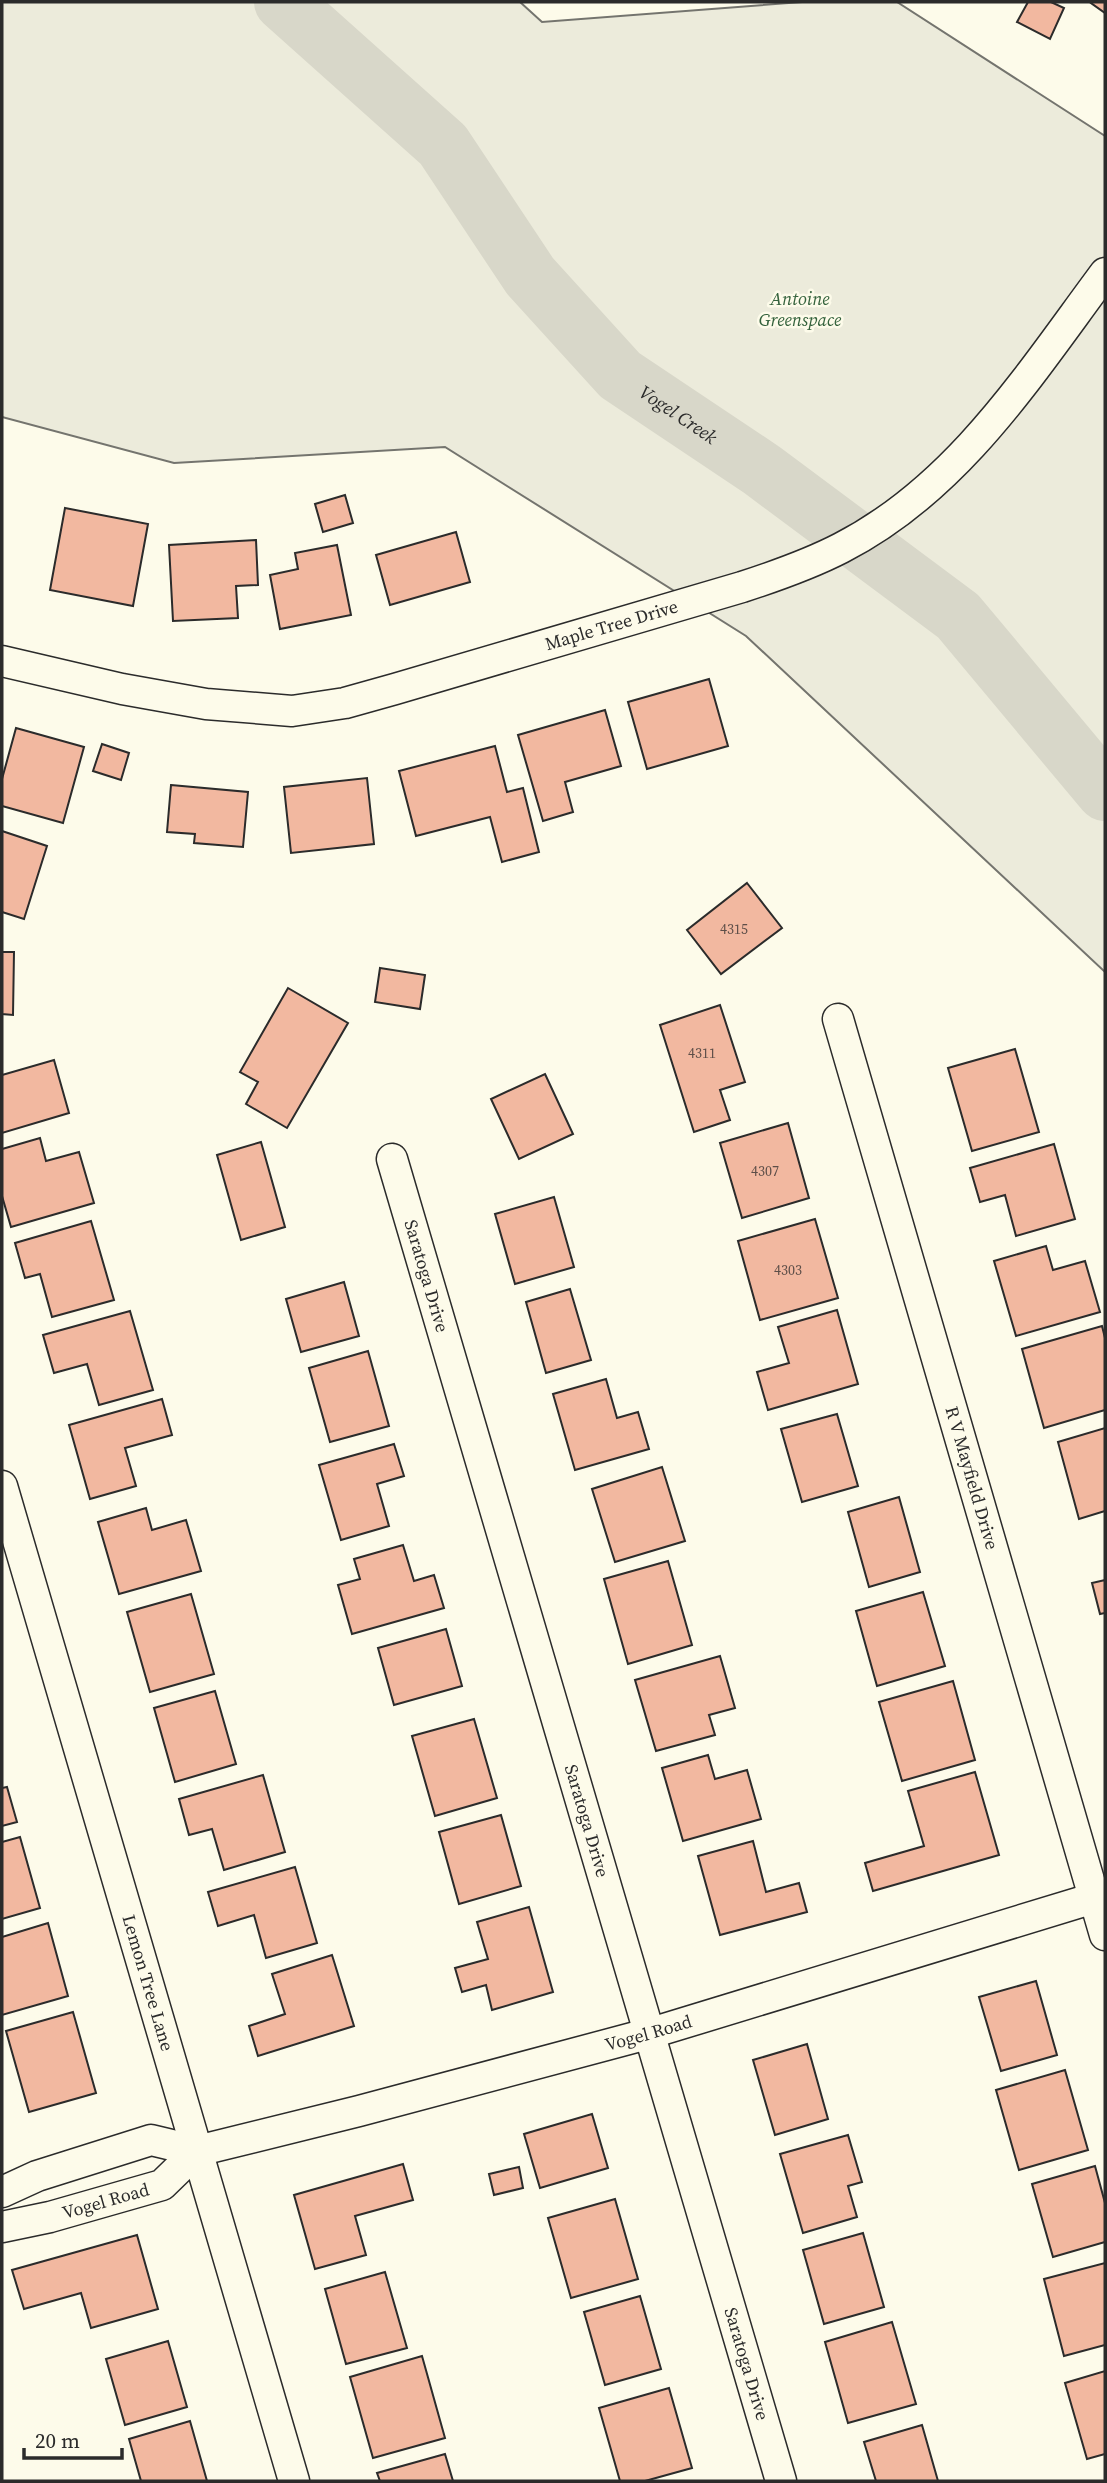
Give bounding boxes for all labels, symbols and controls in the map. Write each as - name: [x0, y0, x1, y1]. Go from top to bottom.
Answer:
- park label: Antoine Greenspace: [759, 286, 842, 332]
- water label: Vogel Creek: [634, 379, 723, 450]
- street label: Maple Tree Drive: [542, 594, 681, 656]
- house number: 4315: [720, 919, 748, 939]
- house number: 4311: [688, 1043, 716, 1063]
- house number: 4307: [751, 1161, 779, 1181]
- street label: Saratoga Drive: [398, 1217, 455, 1335]
- house number: 4303: [774, 1260, 802, 1280]
- street label: R V Mayfield Drive: [939, 1403, 1005, 1552]
- street label: Saratoga Drive: [559, 1761, 616, 1880]
- street label: Lemon Tree Lane: [116, 1912, 180, 2054]
- street label: Vogel Road: [602, 2008, 695, 2057]
- street label: Vogel Road: [59, 2176, 152, 2225]
- street label: Saratoga Drive: [719, 2304, 775, 2423]
- scale bar: [24, 2416, 122, 2460]
- text: 20 m: [35, 2426, 80, 2455]

